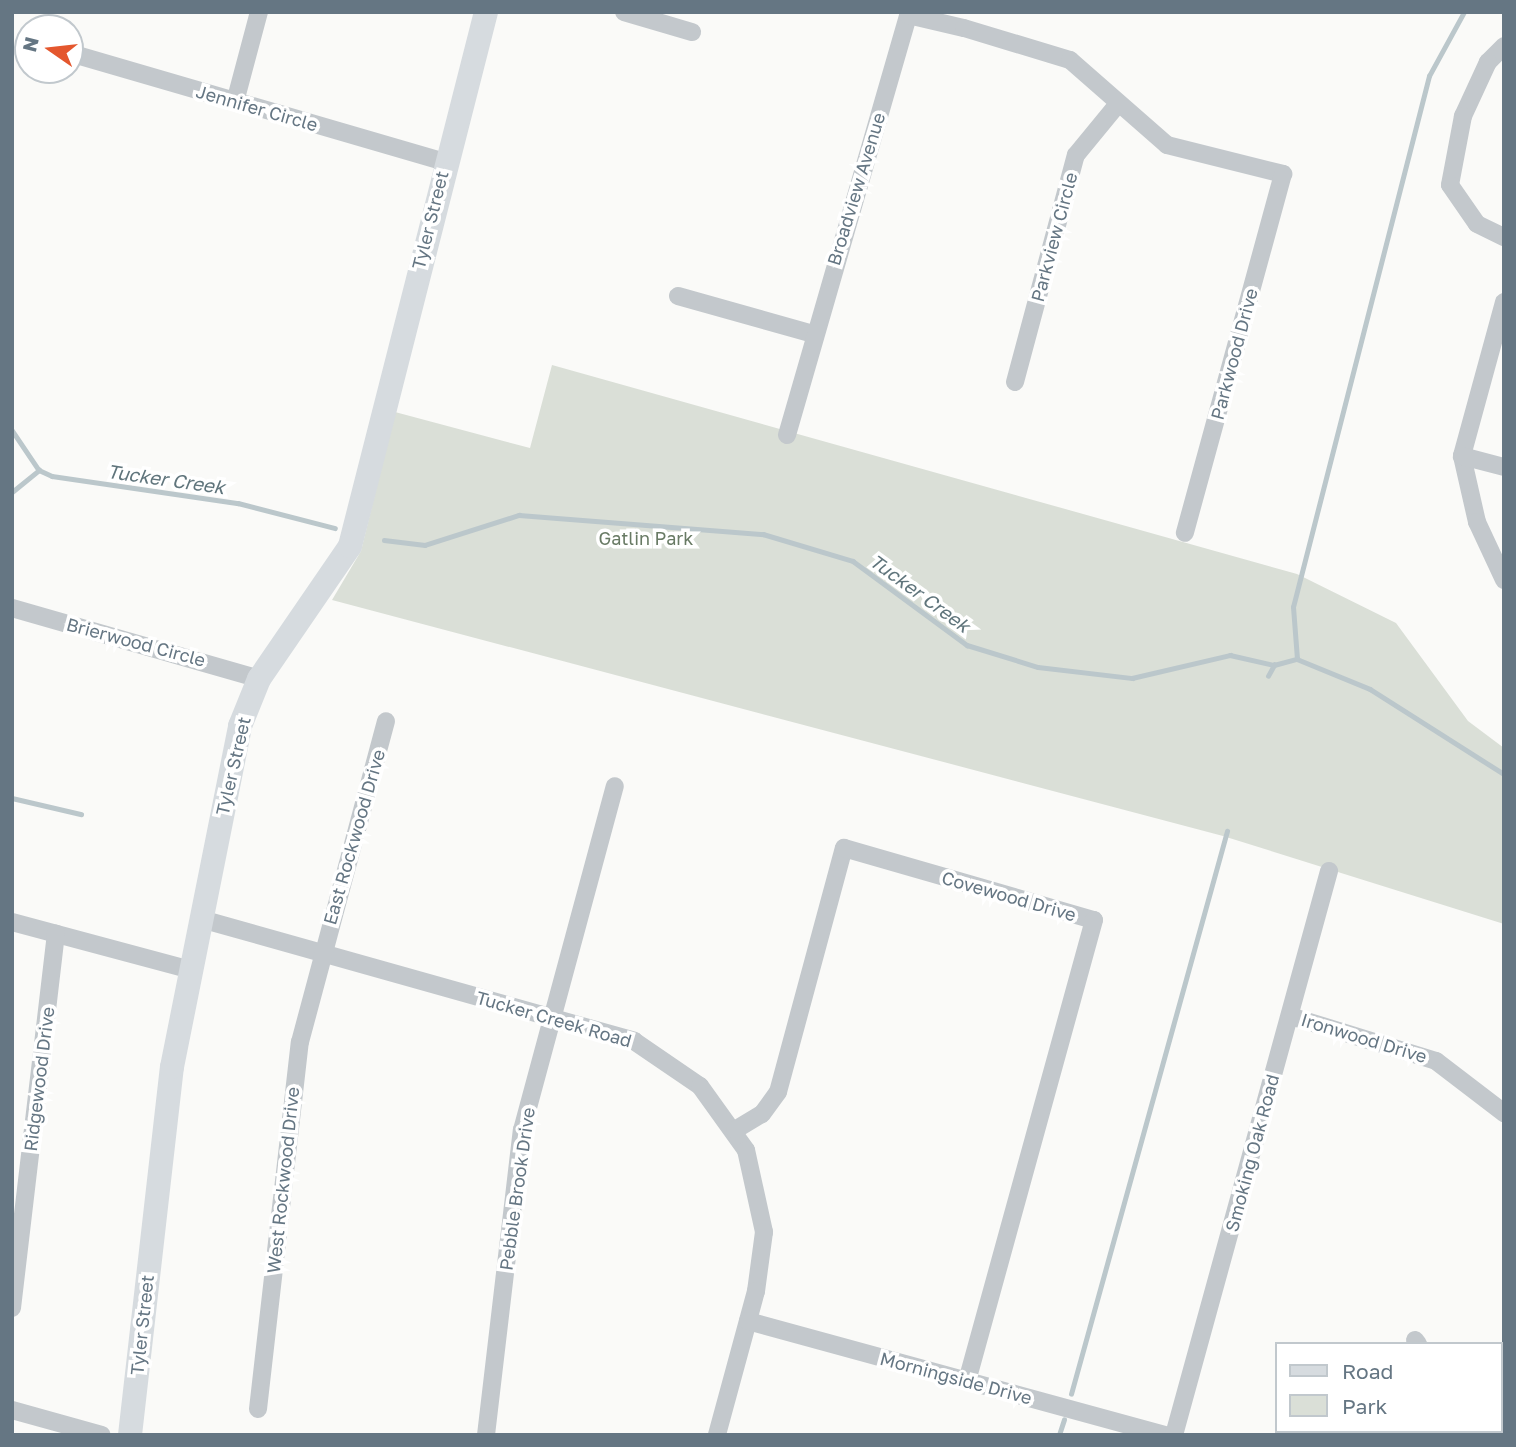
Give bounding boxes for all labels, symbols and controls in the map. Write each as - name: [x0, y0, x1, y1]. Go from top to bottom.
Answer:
- north arrow: [14, 14, 84, 84]
- text: N: [17, 34, 43, 54]
- street label: Jennifer Circle: [194, 80, 320, 136]
- street label: Broadview Avenue: [822, 110, 890, 268]
- street label: Tyler Street: [407, 169, 453, 271]
- street label: Parkview Circle: [1026, 170, 1082, 304]
- street label: Parkwood Drive: [1206, 286, 1262, 422]
- water label: Tucker Creek: [106, 459, 226, 499]
- park label: Gatlin Park: [598, 527, 694, 549]
- water label: Tucker Creek: [865, 549, 975, 637]
- street label: Brierwood Circle: [64, 613, 208, 671]
- street label: Tyler Street: [211, 715, 255, 817]
- street label: East Rockwood Drive: [319, 747, 389, 927]
- street label: Covewood Drive: [939, 866, 1079, 926]
- street label: Tucker Creek Road: [474, 986, 634, 1052]
- street label: Ridgewood Drive: [19, 1005, 59, 1153]
- street label: Ironwood Drive: [1299, 1009, 1429, 1067]
- street label: Smoking Oak Road: [1221, 1072, 1283, 1234]
- street label: West Rockwood Drive: [262, 1086, 304, 1274]
- street label: Pebble Brook Drive: [495, 1106, 539, 1272]
- street label: Tyler Street: [126, 1274, 158, 1376]
- legend: [1274, 1342, 1502, 1433]
- street label: Morningside Drive: [878, 1347, 1034, 1409]
- text: Road: [1342, 1358, 1393, 1384]
- text: Park: [1342, 1393, 1387, 1419]

